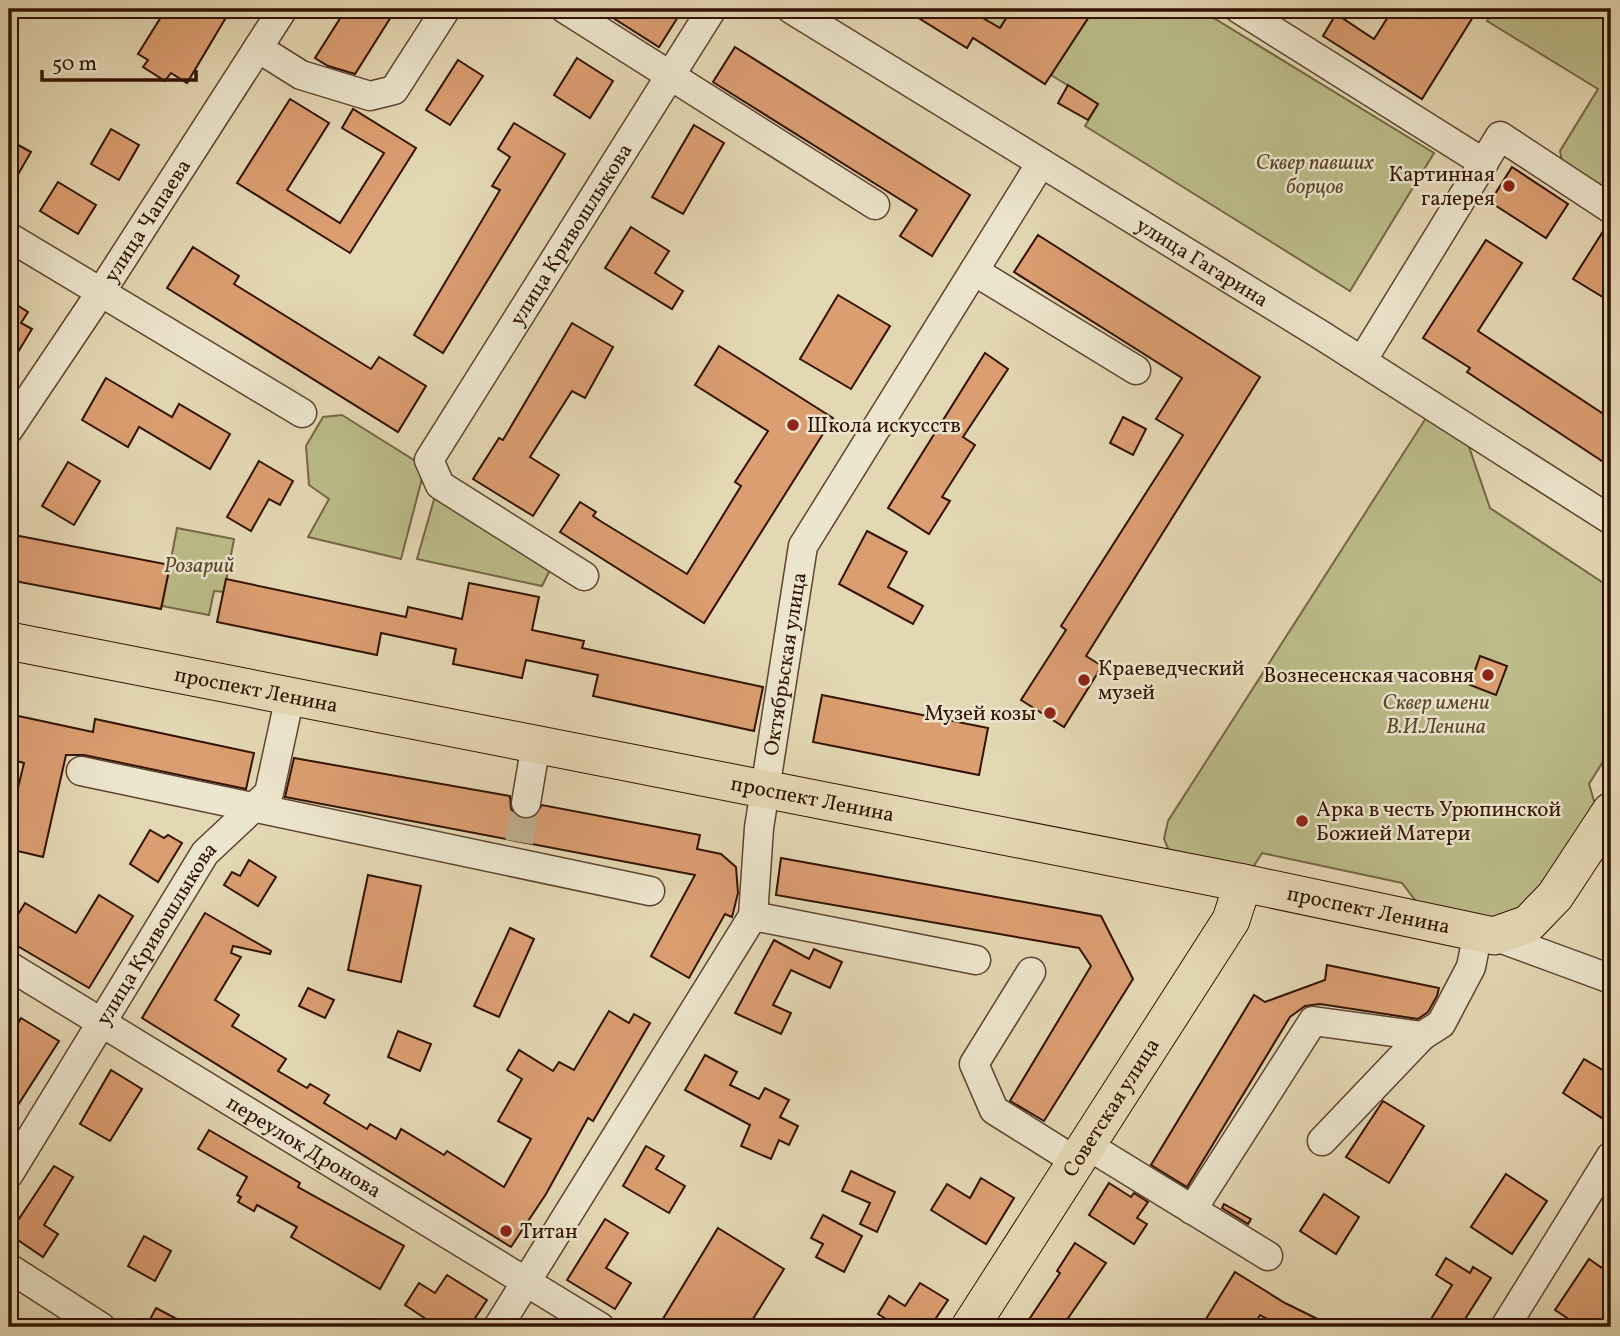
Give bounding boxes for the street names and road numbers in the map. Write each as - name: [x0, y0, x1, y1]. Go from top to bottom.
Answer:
- street label: улица Кривошлыкова: [504, 138, 640, 332]
- street label: улица Чапаева: [98, 154, 199, 289]
- street label: улица Гагарина: [1130, 211, 1273, 315]
- street label: Октябрьская улица: [757, 570, 815, 758]
- street label: проспект Ленина: [172, 661, 340, 721]
- street label: проспект Ленина: [728, 770, 897, 830]
- street label: улица Кривошлыкова: [90, 836, 224, 1032]
- street label: проспект Ленина: [1284, 880, 1453, 942]
- street label: Советская улица: [1057, 1033, 1168, 1183]
- street label: переулок Дронова: [221, 1089, 386, 1206]

